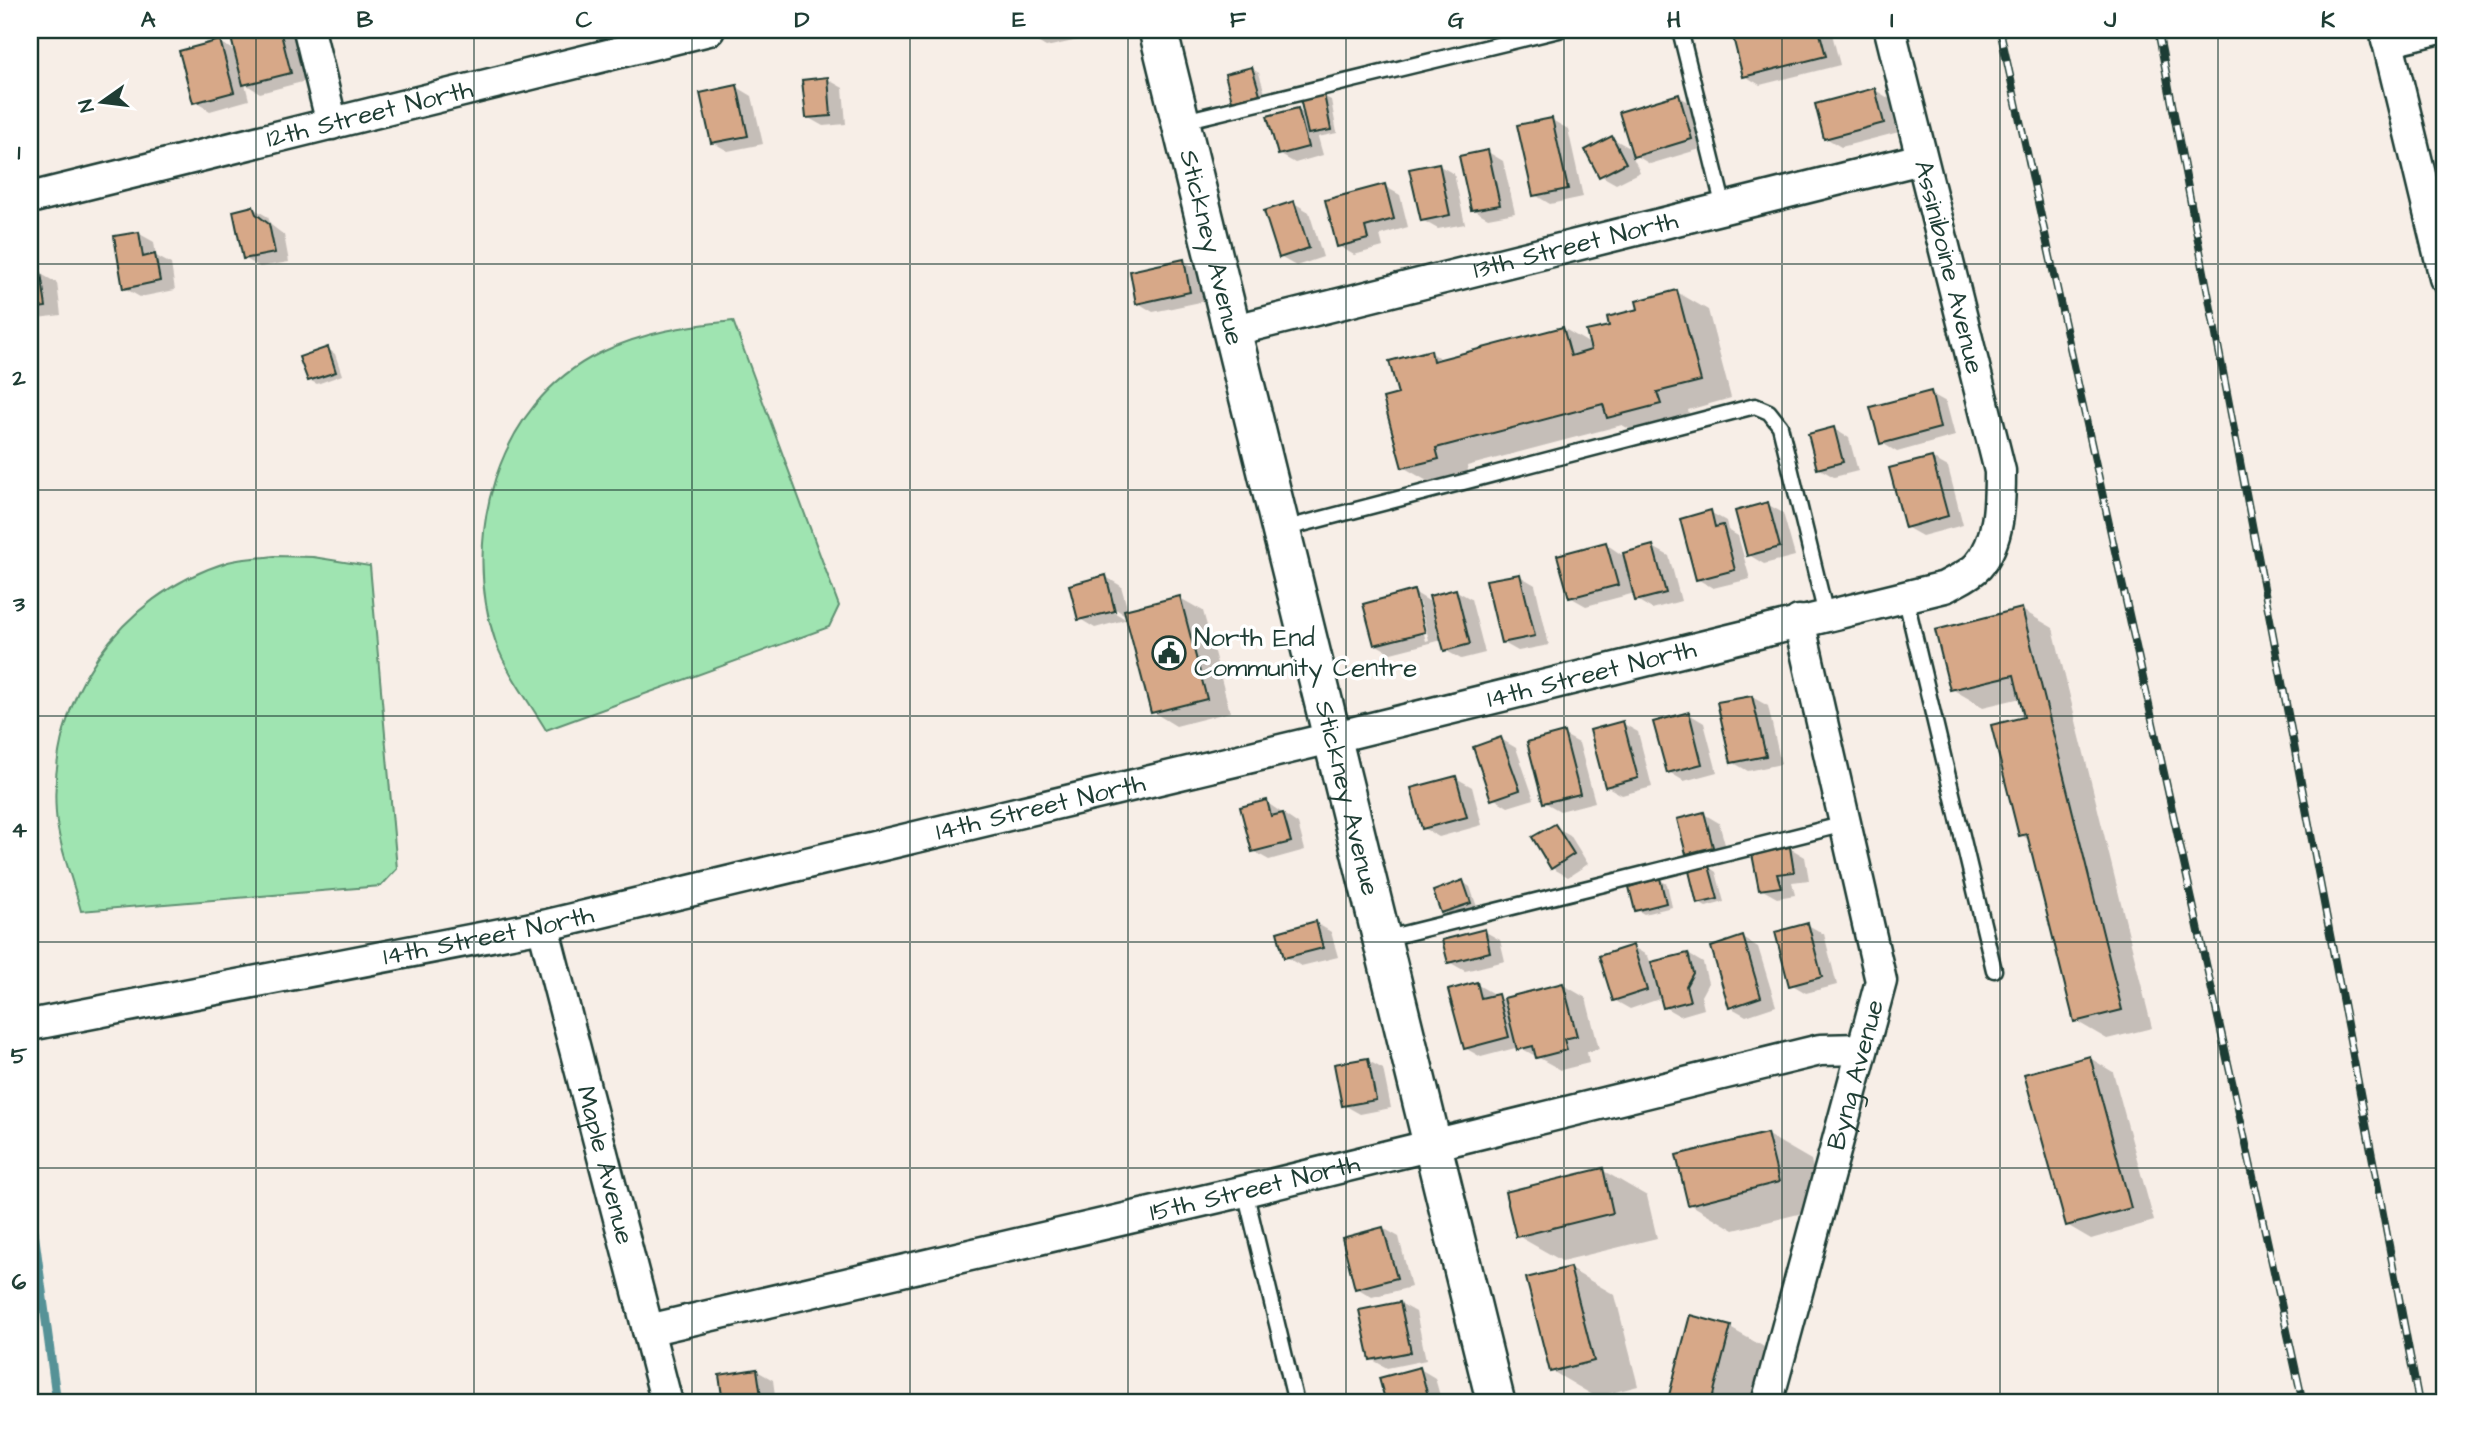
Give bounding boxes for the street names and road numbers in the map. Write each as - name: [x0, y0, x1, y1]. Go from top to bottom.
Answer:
- street label: 12th Street North: [263, 71, 477, 157]
- street label: Stickney Avenue: [1170, 146, 1253, 349]
- street label: Assiniboine Avenue: [1905, 157, 1993, 377]
- street label: 13th Street North: [1469, 202, 1682, 288]
- street label: 14th Street North: [1483, 631, 1700, 717]
- street label: Stickney Avenue: [1306, 697, 1388, 899]
- street label: 14th Street North: [932, 765, 1149, 850]
- street label: 14th Street North: [380, 896, 598, 974]
- street label: Byng Avenue: [1818, 996, 1893, 1154]
- street label: Maple Avenue: [567, 1082, 643, 1248]
- street label: 15th Street North: [1146, 1146, 1364, 1231]

